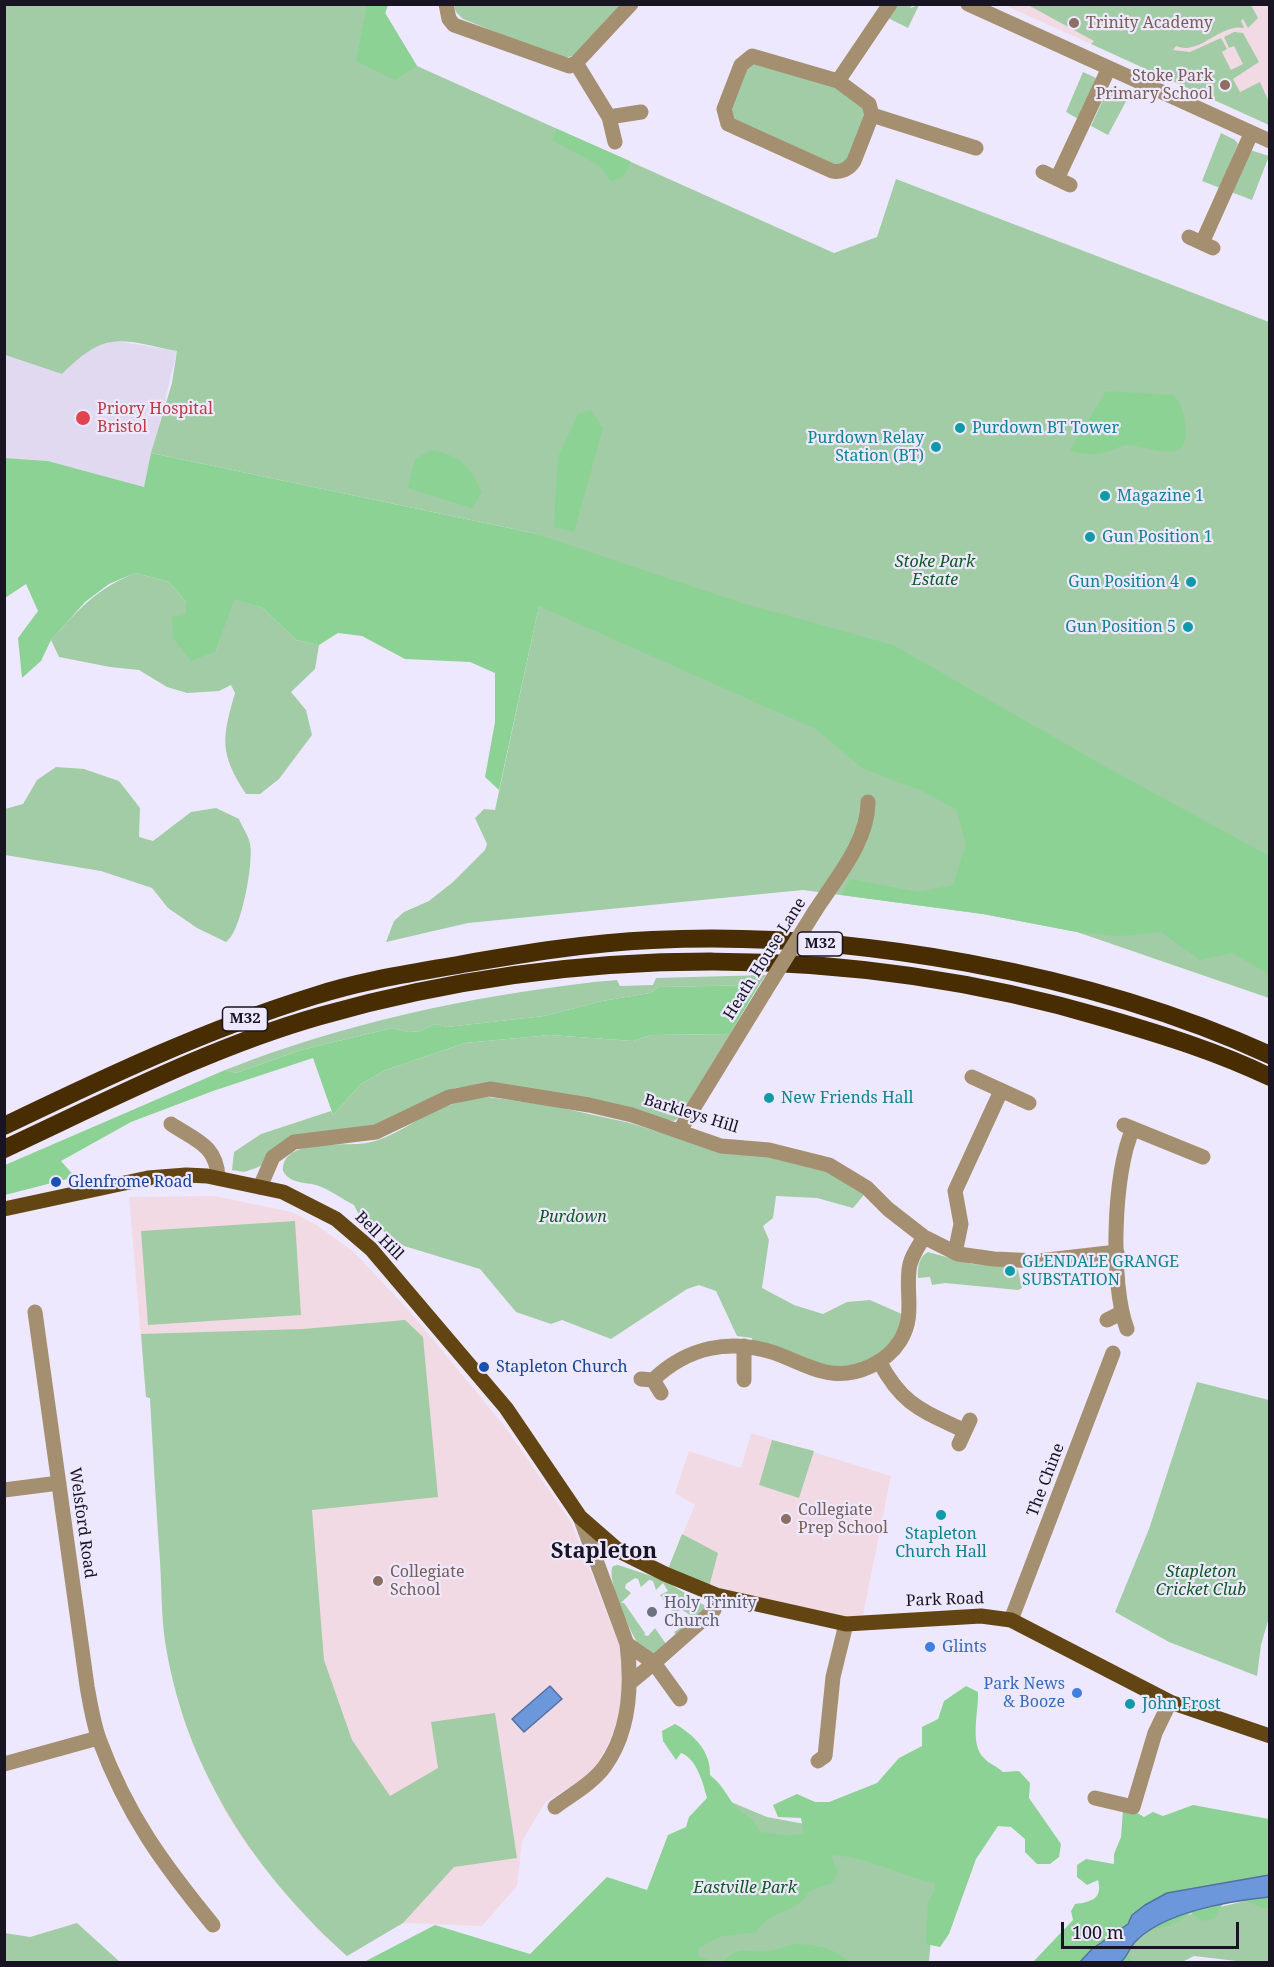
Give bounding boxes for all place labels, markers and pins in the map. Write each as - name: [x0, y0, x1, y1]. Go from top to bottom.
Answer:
- place label: Trinity Academy: [1086, 13, 1213, 33]
- marker: Trinity Academy: [1067, 16, 1081, 30]
- place label: Stoke Park Primary School: [1096, 66, 1213, 104]
- marker: Stoke Park Primary School: [1218, 78, 1232, 92]
- place label: Priory Hospital Bristol: [97, 399, 213, 437]
- marker: Priory Hospital Bristol: [74, 409, 92, 427]
- place label: Purdown BT Tower: [972, 418, 1119, 438]
- marker: Purdown BT Tower: [953, 421, 967, 435]
- place label: Purdown Relay Station (BT): [808, 428, 924, 466]
- marker: Purdown Relay Station (BT): [929, 440, 943, 454]
- place label: Magazine 1: [1117, 486, 1204, 506]
- marker: Magazine 1: [1098, 489, 1112, 503]
- place label: Gun Position 1: [1102, 527, 1213, 547]
- marker: Gun Position 1: [1083, 530, 1097, 544]
- place label: Gun Position 4: [1068, 572, 1179, 592]
- marker: Gun Position 4: [1184, 575, 1198, 589]
- place label: Gun Position 5: [1065, 617, 1176, 637]
- marker: Gun Position 5: [1181, 620, 1195, 634]
- place label: New Friends Hall: [781, 1088, 914, 1108]
- marker: New Friends Hall: [762, 1091, 776, 1105]
- place label: Glenfrome Road: [68, 1172, 192, 1192]
- marker: Glenfrome Road: [49, 1175, 63, 1189]
- place label: GLENDALE GRANGE SUBSTATION: [1022, 1252, 1179, 1290]
- marker: GLENDALE GRANGE SUBSTATION: [1003, 1264, 1017, 1278]
- place label: Stapleton Church: [496, 1357, 628, 1377]
- marker: Stapleton Church: [477, 1360, 491, 1374]
- place label: Collegiate Prep School: [798, 1500, 888, 1538]
- marker: Stapleton Church Hall: [934, 1508, 948, 1522]
- marker: Collegiate Prep School: [779, 1512, 793, 1526]
- place label: Stapleton Church Hall: [895, 1524, 987, 1562]
- place label: Collegiate School: [390, 1562, 464, 1600]
- marker: Collegiate School: [371, 1574, 385, 1588]
- place label: Holy Trinity Church: [664, 1593, 757, 1631]
- marker: Holy Trinity Church: [645, 1605, 659, 1619]
- place label: Glints: [942, 1637, 987, 1657]
- marker: Glints: [923, 1640, 937, 1654]
- place label: Park News & Booze: [983, 1674, 1065, 1712]
- marker: Park News & Booze: [1070, 1686, 1084, 1700]
- place label: John Frost: [1142, 1694, 1221, 1714]
- marker: John Frost: [1123, 1697, 1137, 1711]

